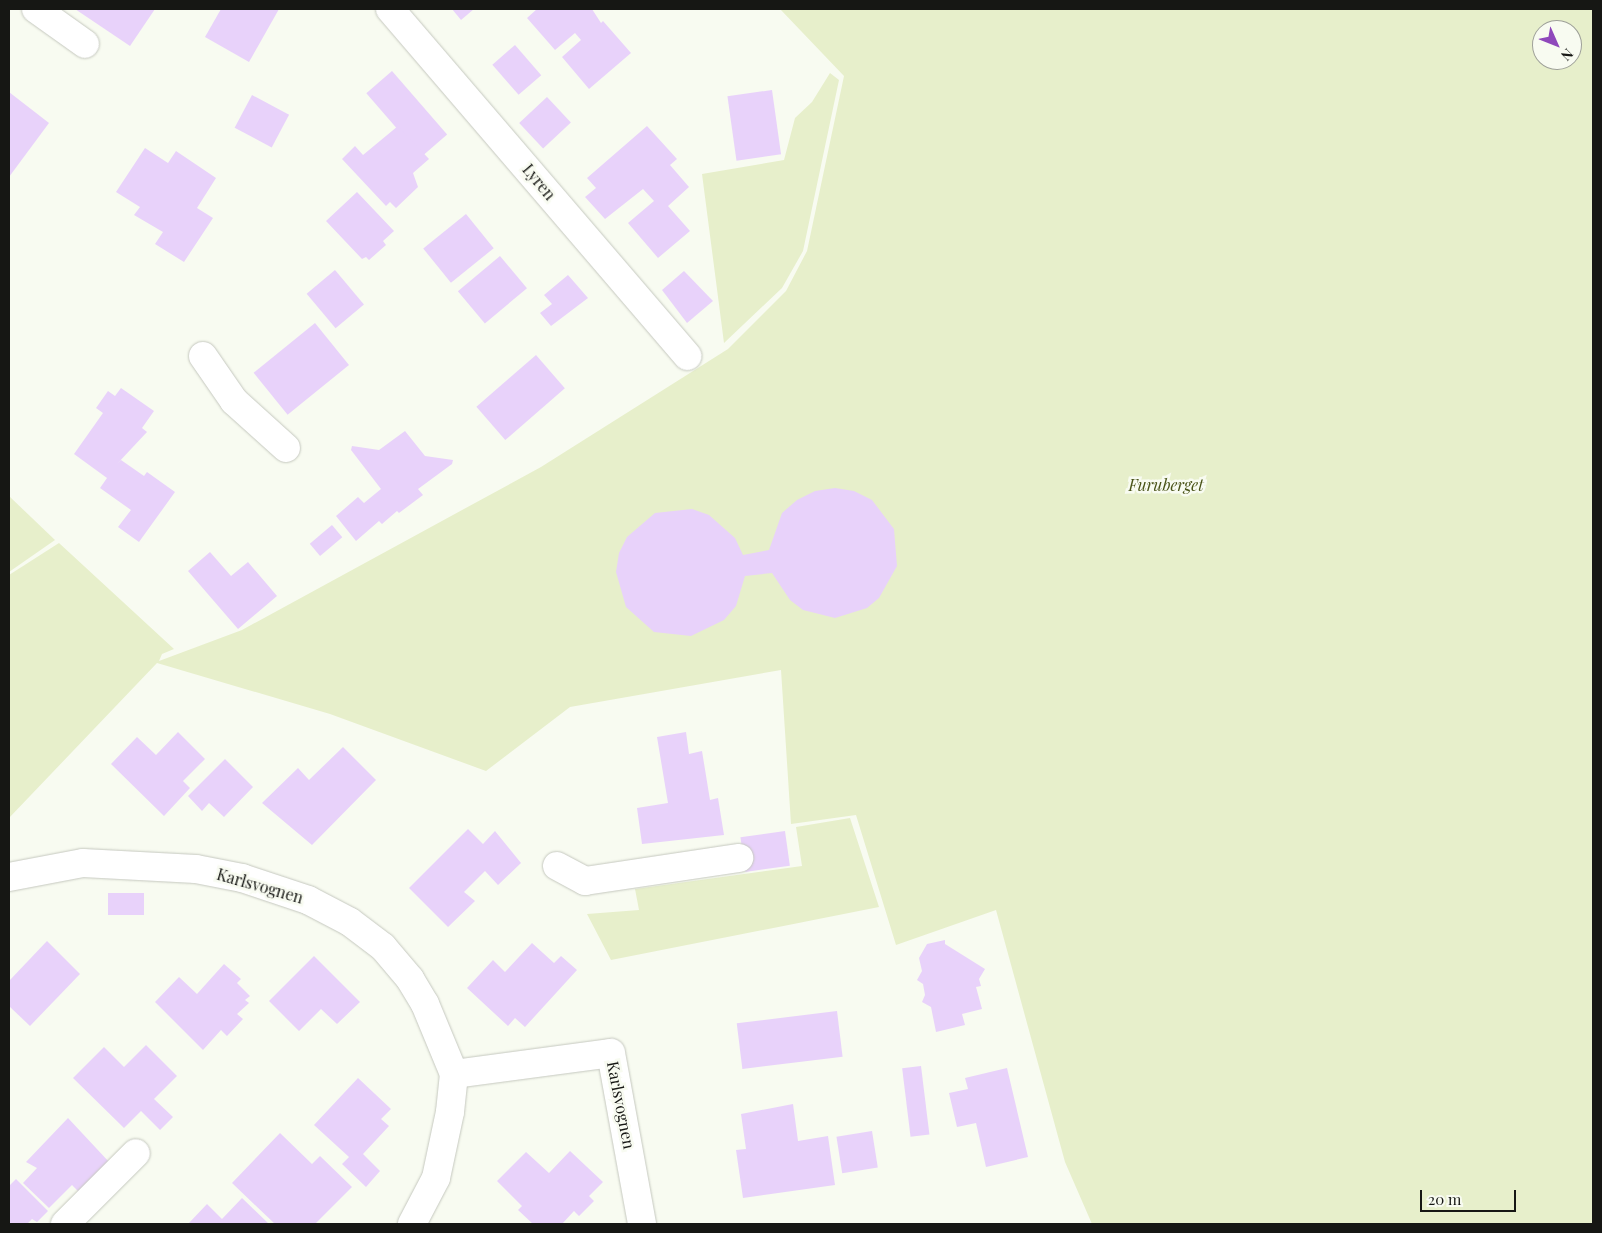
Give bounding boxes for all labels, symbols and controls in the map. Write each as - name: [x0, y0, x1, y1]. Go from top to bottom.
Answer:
- north arrow: [1532, 20, 1582, 70]
- text: N: [1557, 45, 1578, 65]
- street label: Lyren: [518, 160, 560, 204]
- park label: Furuberget: [1128, 475, 1204, 495]
- street label: Karlsvognen: [215, 864, 305, 908]
- street label: Karlsvognen: [603, 1059, 639, 1151]
- scale bar: [1422, 1180, 1518, 1212]
- text: 20 m: [1428, 1189, 1461, 1209]

